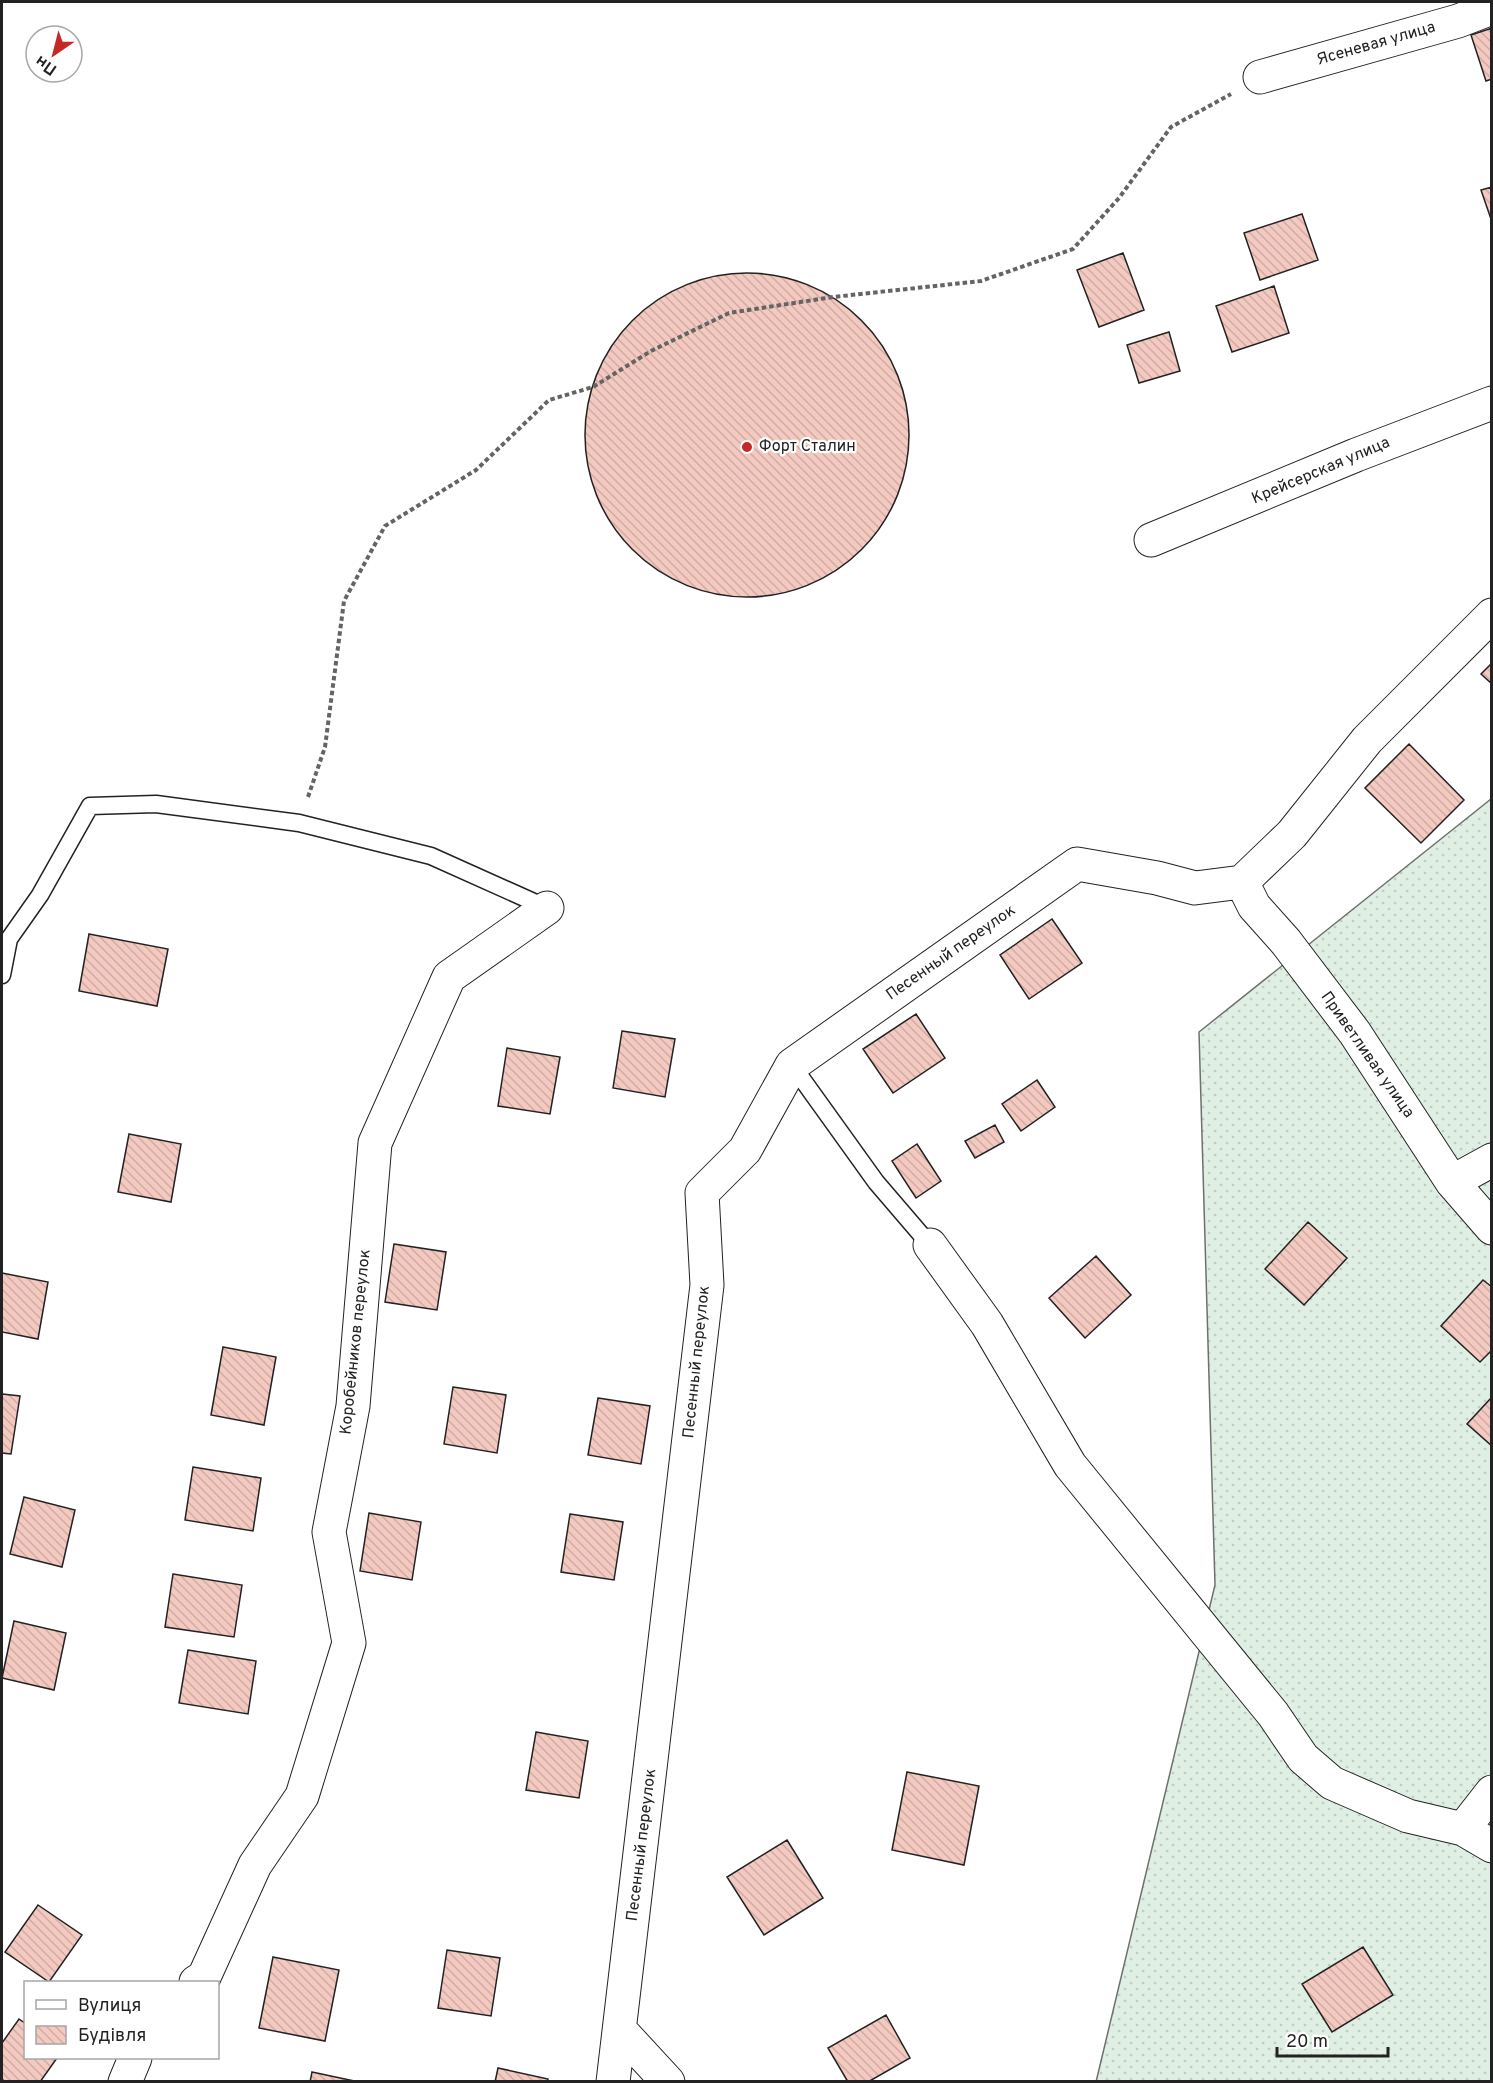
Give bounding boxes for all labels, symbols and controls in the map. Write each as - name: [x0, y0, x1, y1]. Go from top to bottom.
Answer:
- street label: Ясеневая улица: [1314, 17, 1438, 71]
- north arrow: [24, 24, 84, 84]
- text: Пн: [32, 50, 61, 79]
- street label: Крейсерская улица: [1249, 433, 1393, 509]
- place label: Форт Сталин: [759, 437, 856, 457]
- marker: Форт Сталин: [740, 440, 754, 454]
- street label: Песенный переулок: [882, 901, 1020, 1005]
- street label: Приветливая улица: [1316, 988, 1418, 1122]
- street label: Коробейников переулок: [336, 1248, 376, 1436]
- street label: Песенный переулок: [679, 1285, 715, 1439]
- street label: Песенный переулок: [623, 1768, 661, 1922]
- legend: [24, 1981, 219, 2059]
- text: Вулиця: [78, 1995, 141, 2018]
- scale bar: [1277, 2020, 1388, 2058]
- text: Будівля: [78, 2025, 146, 2048]
- text: 20 m: [1286, 2031, 1328, 2054]

